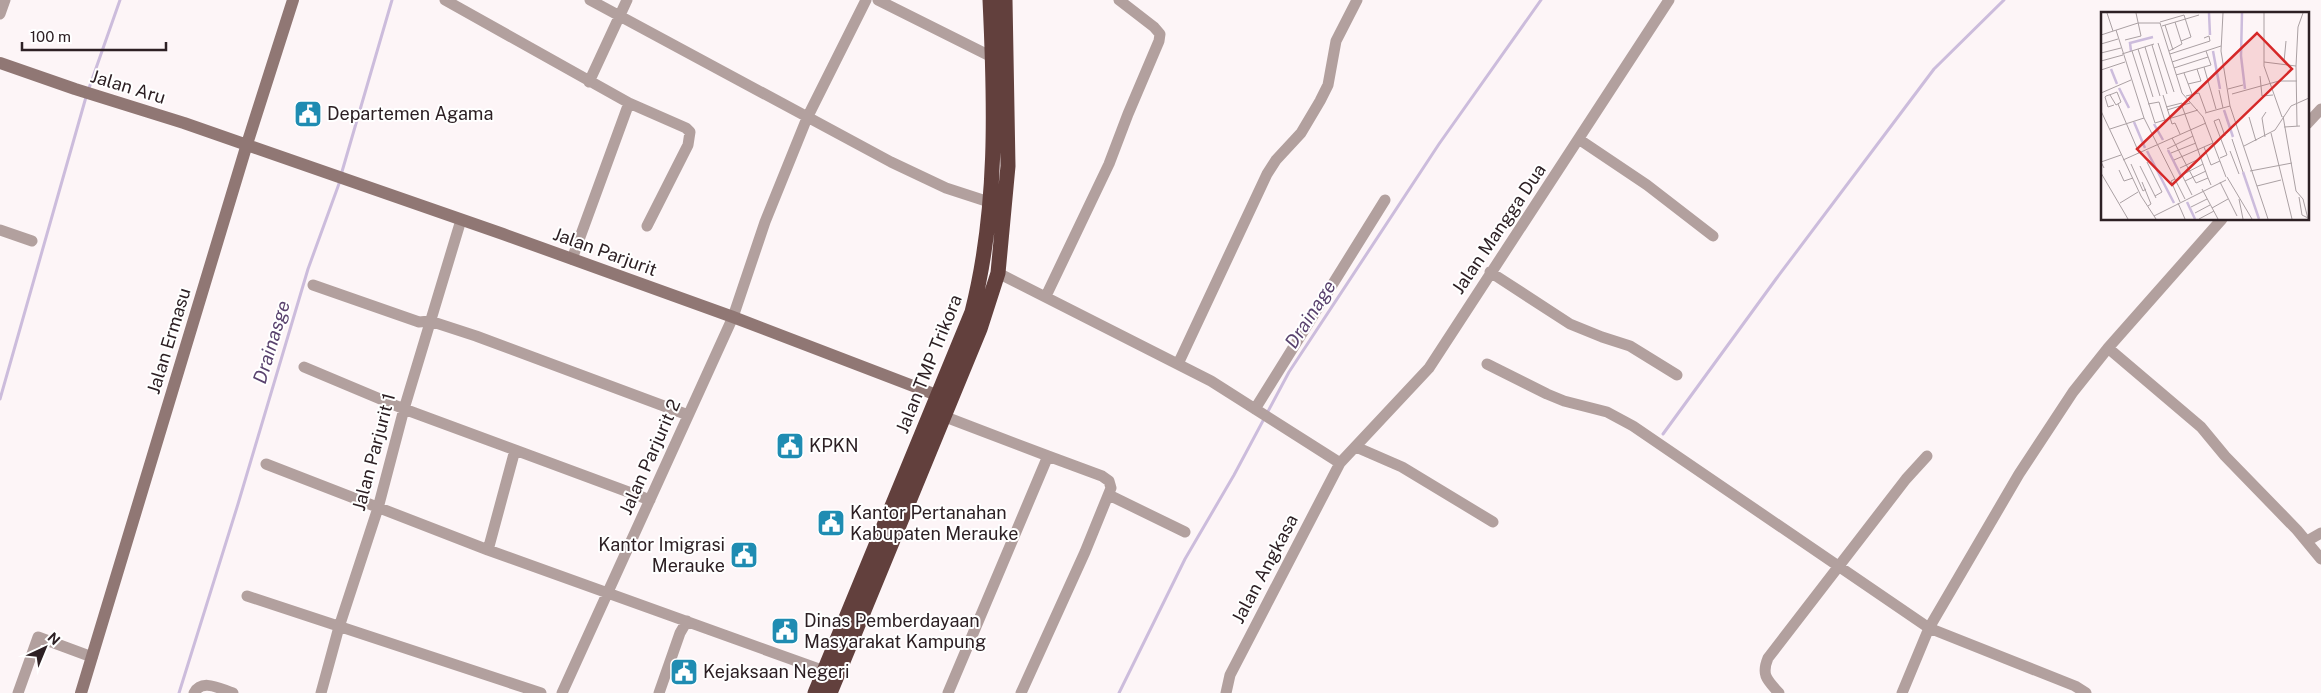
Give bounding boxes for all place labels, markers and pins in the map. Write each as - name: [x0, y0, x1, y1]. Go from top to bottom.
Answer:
- public building icon: Departemen Agama: [293, 99, 323, 129]
- place label: Departemen Agama: [327, 103, 493, 124]
- public building icon: KPKN: [775, 431, 805, 461]
- place label: KPKN: [809, 435, 859, 456]
- place label: Kantor Pertanahan Kabupaten Merauke: [850, 502, 1018, 544]
- public building icon: Kantor Pertanahan Kabupaten Merauke: [816, 508, 846, 538]
- place label: Kantor Imigrasi Merauke: [598, 534, 725, 576]
- public building icon: Kantor Imigrasi Merauke: [729, 540, 759, 570]
- place label: Dinas Pemberdayaan Masyarakat Kampung: [804, 610, 986, 652]
- public building icon: Dinas Pemberdayaan Masyarakat Kampung: [770, 616, 800, 646]
- public building icon: Kejaksaan Negeri: [669, 657, 699, 687]
- place label: Kejaksaan Negeri: [703, 661, 850, 682]

